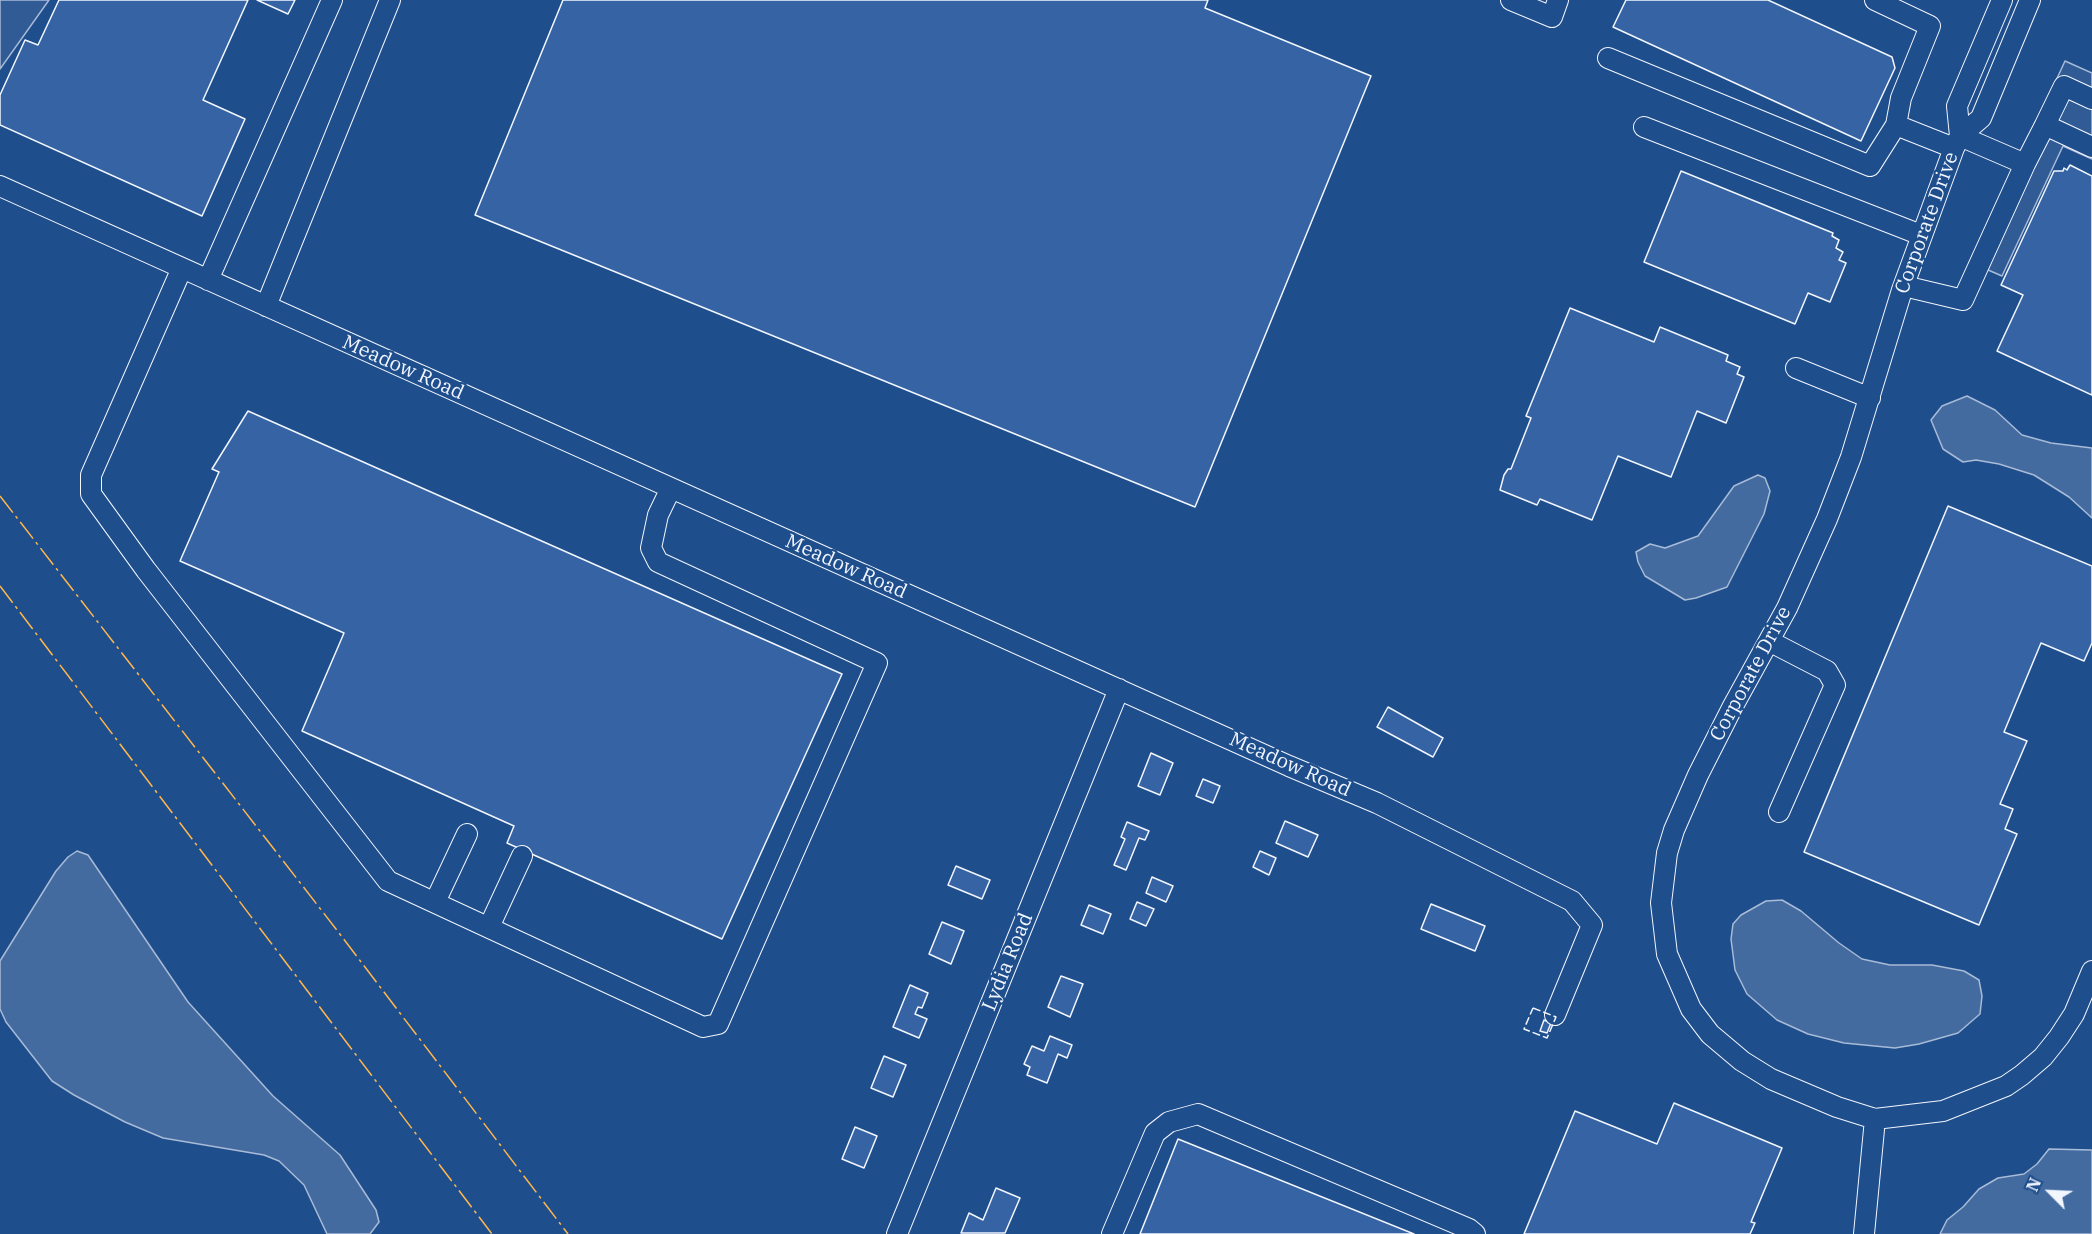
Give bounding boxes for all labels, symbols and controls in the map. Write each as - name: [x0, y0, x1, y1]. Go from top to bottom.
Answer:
- street label: Corporate Drive: [1890, 149, 1964, 297]
- street label: Meadow Road: [339, 331, 467, 405]
- street label: Meadow Road: [782, 530, 910, 604]
- street label: Corporate Drive: [1705, 603, 1797, 745]
- street label: Meadow Road: [1226, 728, 1354, 802]
- street label: Lydia Road: [977, 910, 1039, 1014]
- north arrow: [2020, 1162, 2080, 1222]
- text: N: [2022, 1175, 2045, 1195]

